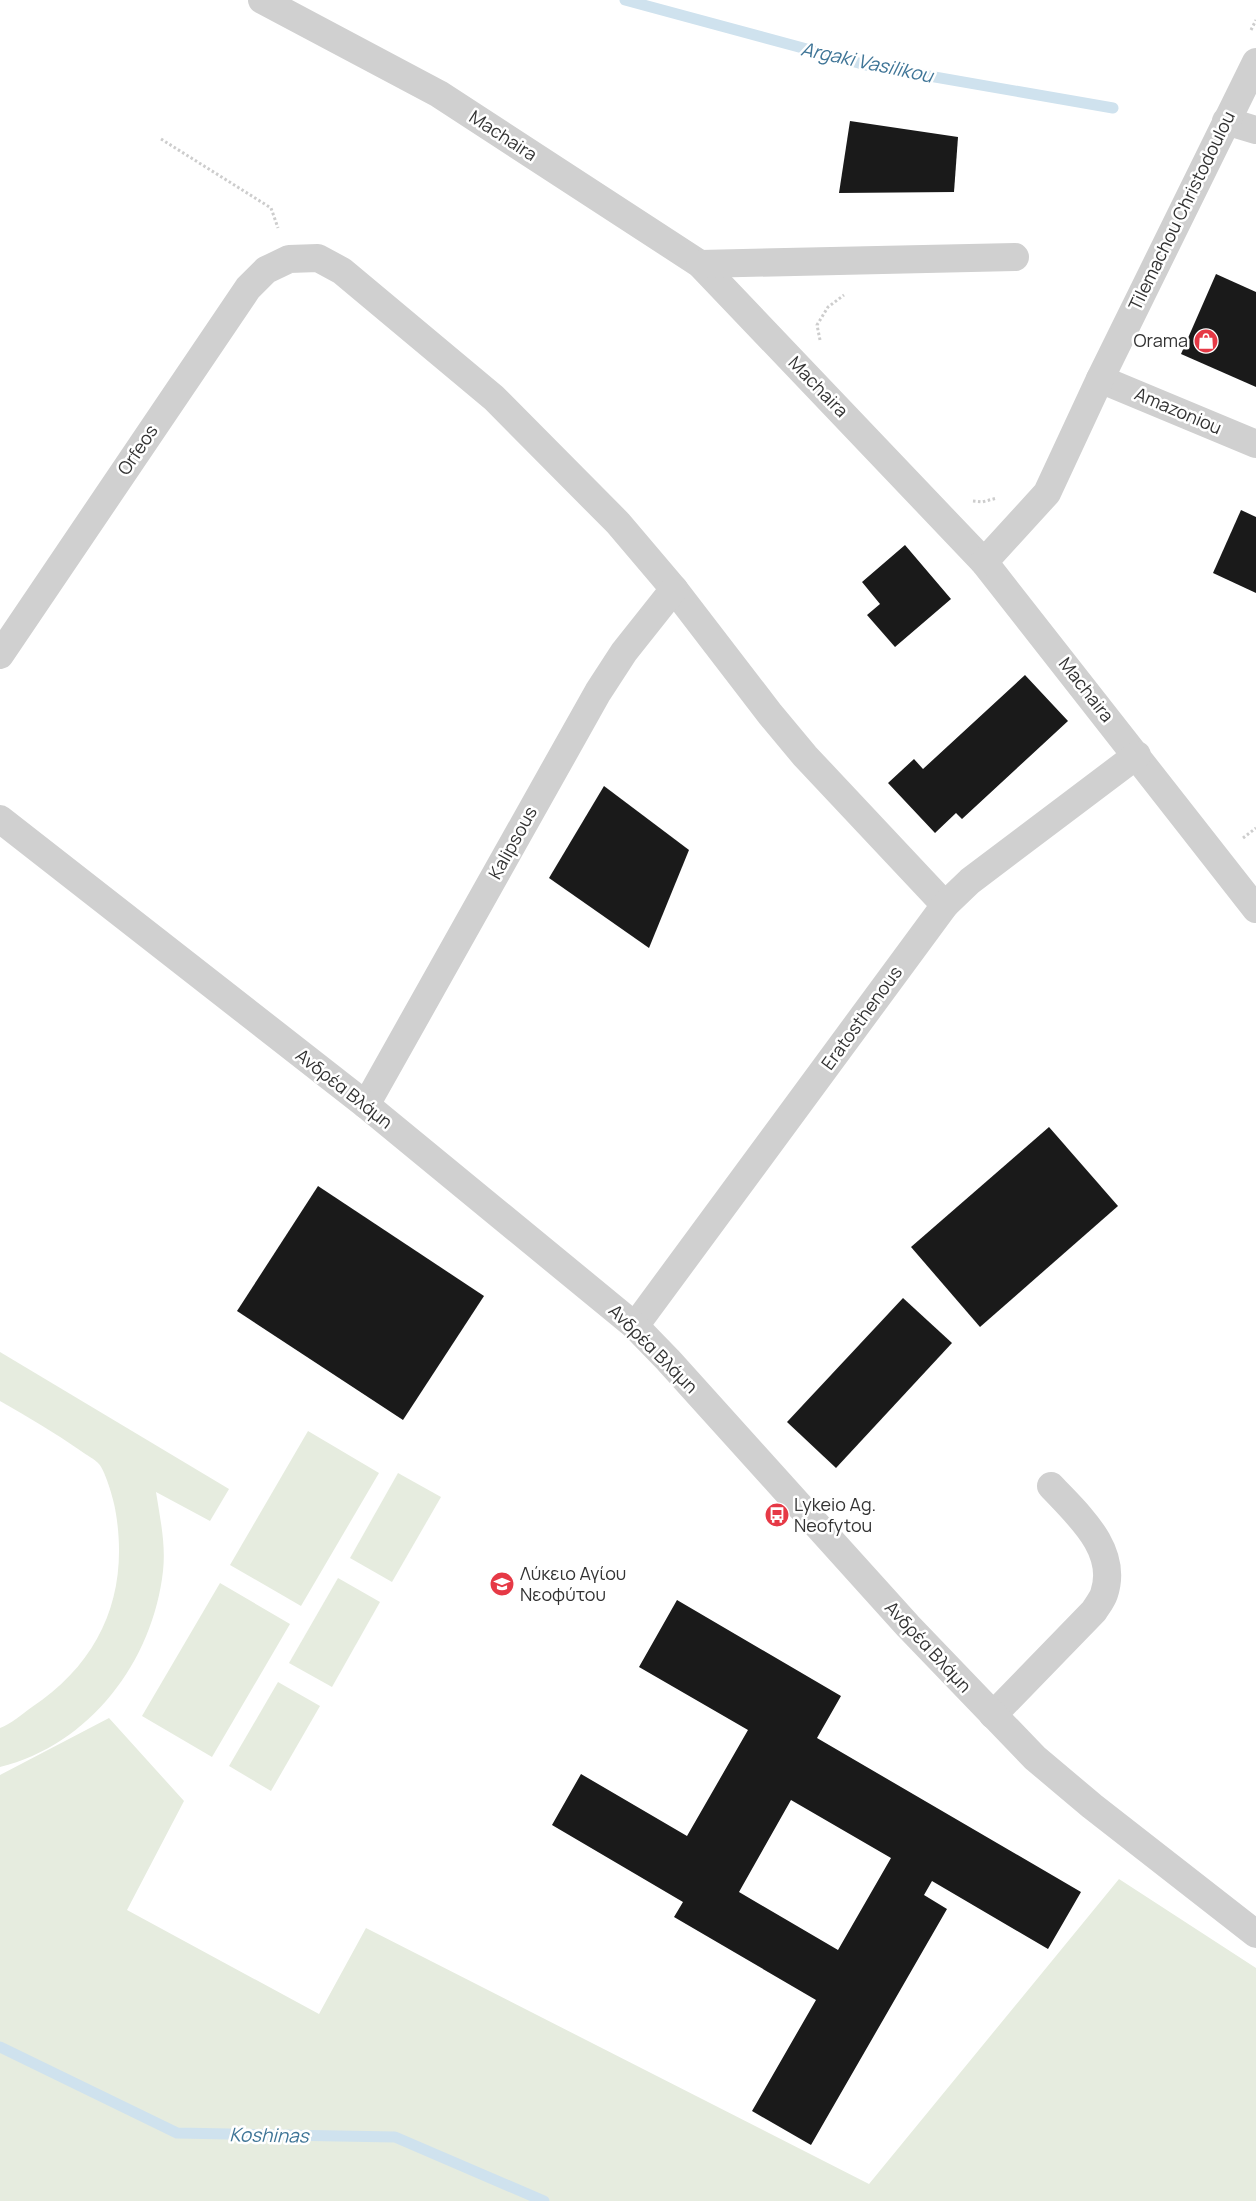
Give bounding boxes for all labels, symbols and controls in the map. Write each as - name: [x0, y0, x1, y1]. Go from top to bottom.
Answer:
- water label: Argaki Vasilikou: [799, 35, 937, 89]
- street label: Machaira: [465, 104, 542, 166]
- street label: Tilemachou Christodoulou: [1122, 107, 1240, 314]
- place label: Orama: [1134, 328, 1188, 352]
- shop icon: Orama: [1193, 328, 1219, 354]
- street label: Machaira: [784, 351, 854, 422]
- street label: Amazoniou: [1131, 381, 1226, 439]
- street label: Orfeos: [112, 419, 163, 479]
- street label: Machaira: [1054, 652, 1120, 727]
- street label: Kalipsous: [482, 802, 542, 883]
- street label: Eratosthenous: [815, 961, 907, 1074]
- street label: Ανδρέα Βλάμη: [291, 1043, 398, 1134]
- street label: Ανδρέα Βλάμη: [604, 1299, 703, 1398]
- place label: Lykeio Ag. Neofytou: [794, 1492, 876, 1537]
- bus stop icon: Lykeio Ag. Neofytou: [764, 1502, 790, 1528]
- place label: Λύκειο Αγίου Νεοφύτου: [520, 1561, 626, 1606]
- school or university icon: Λύκειο Αγίου Νεοφύτου: [489, 1571, 515, 1597]
- street label: Ανδρέα Βλάμη: [880, 1595, 977, 1697]
- water label: Koshinas: [229, 2121, 311, 2149]

